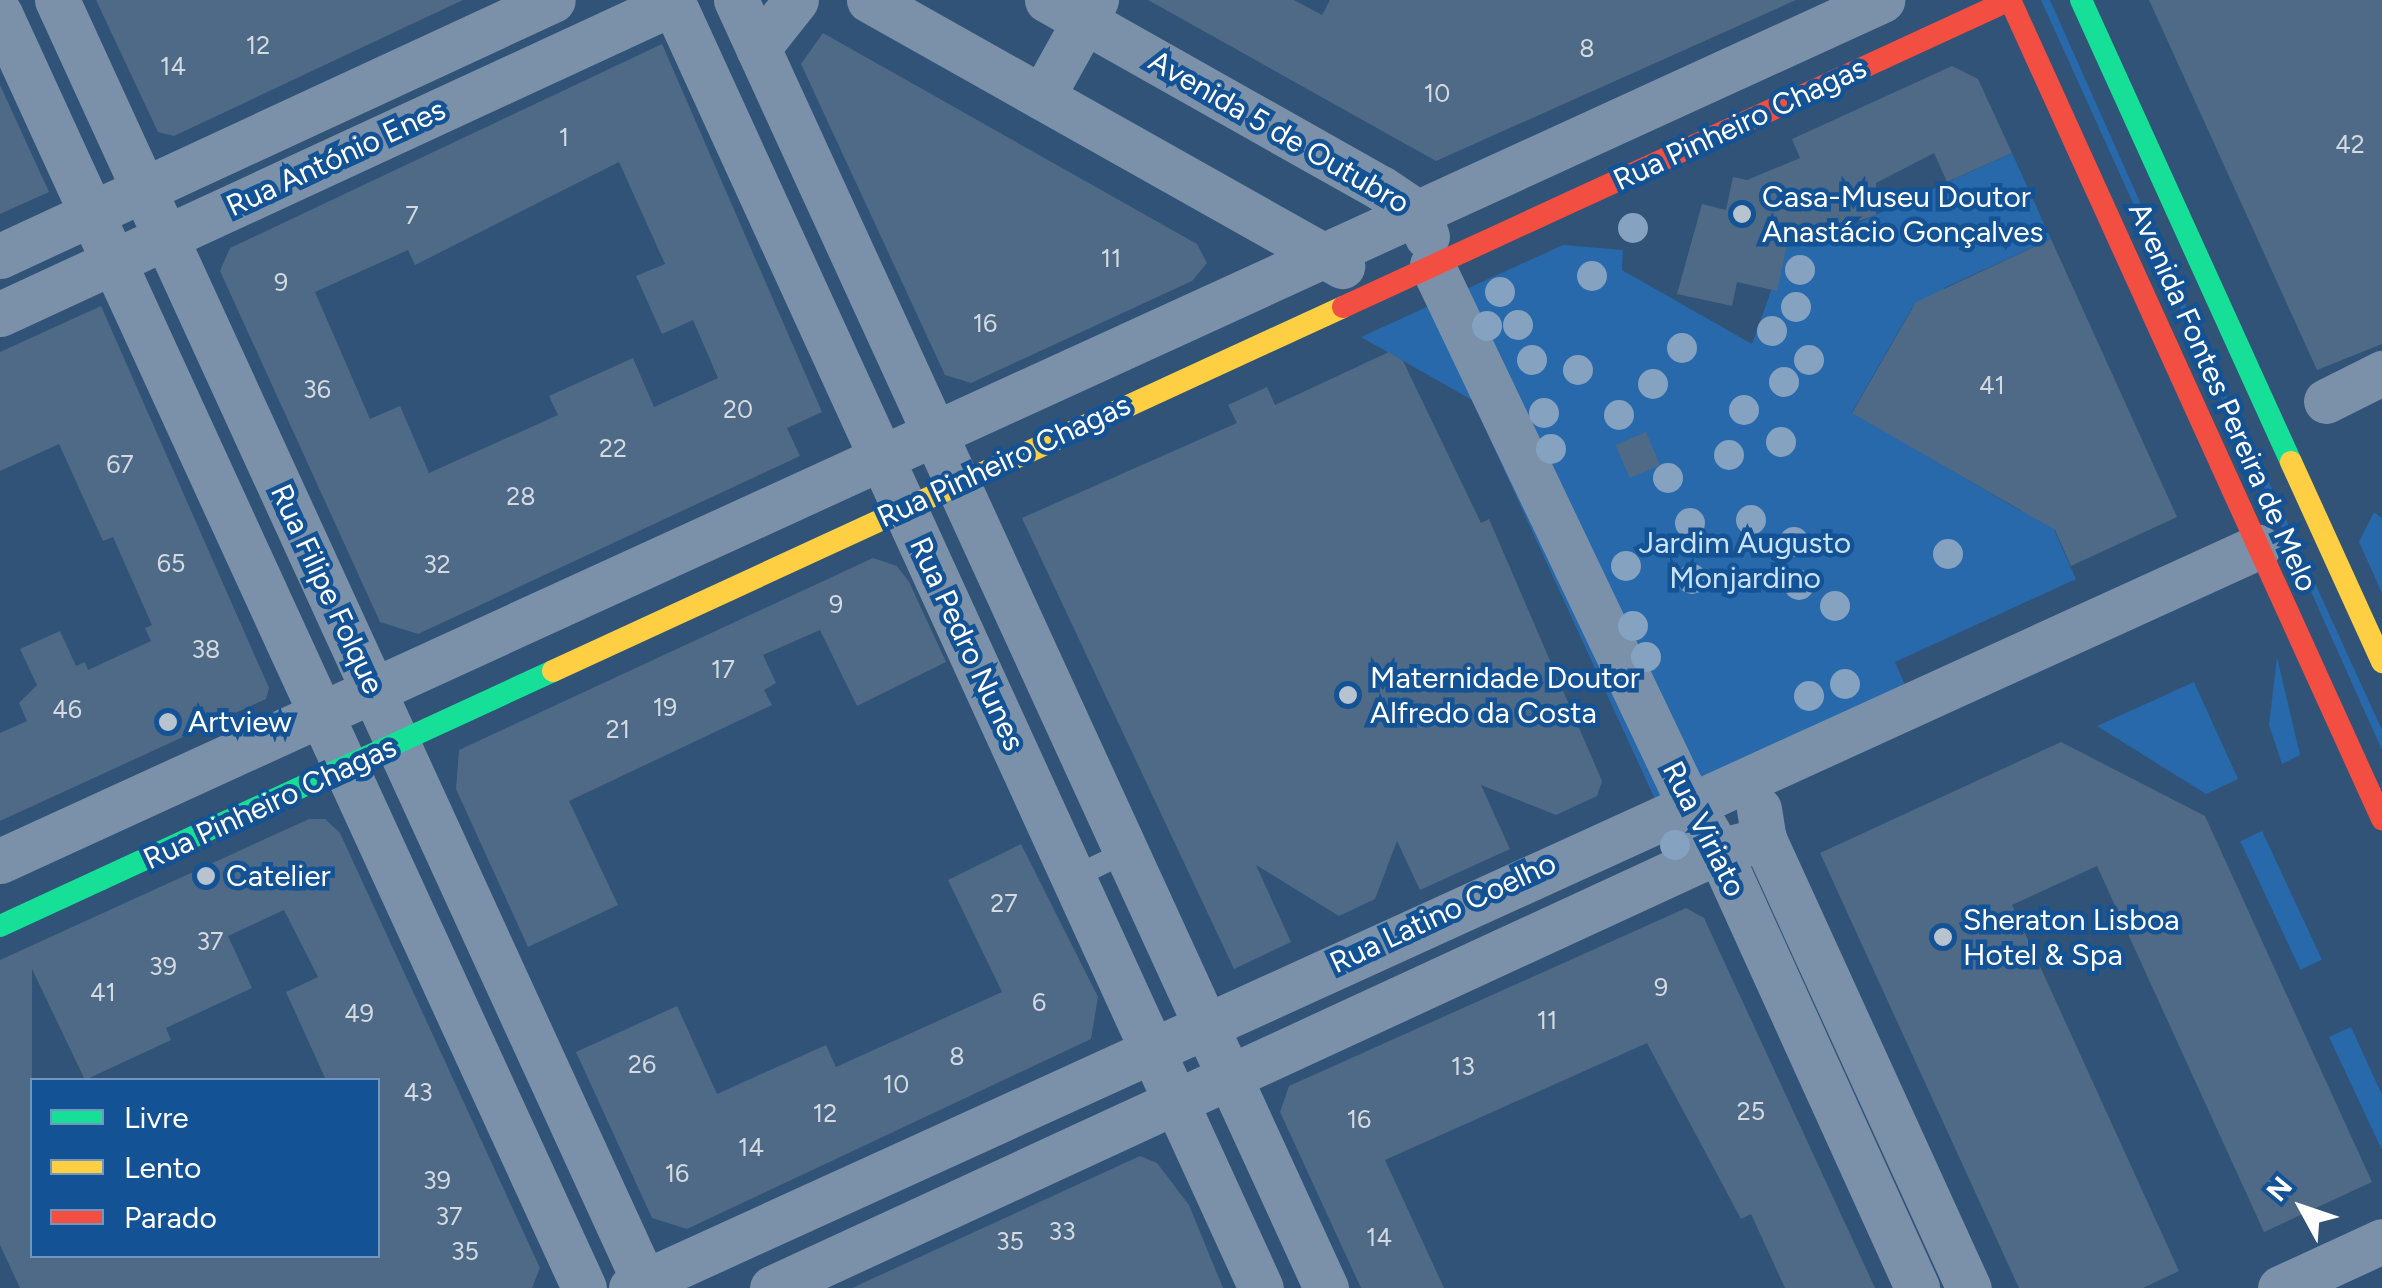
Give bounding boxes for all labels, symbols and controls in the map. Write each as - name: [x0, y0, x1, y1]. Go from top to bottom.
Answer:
- house number: 12: [246, 30, 270, 60]
- house number: 8: [1579, 33, 1595, 63]
- street label: Avenida 5 de Outubro: [1142, 43, 1416, 221]
- street label: Rua Pinheiro Chagas: [1608, 50, 1872, 198]
- house number: 14: [160, 51, 186, 81]
- house number: 10: [1424, 78, 1450, 108]
- street label: Rua António Enes: [221, 92, 451, 224]
- house number: 1: [559, 122, 569, 152]
- house number: 42: [2335, 129, 2365, 159]
- place label: Casa-Museu Doutor Anastácio Gonçalves: [1762, 179, 2044, 250]
- street label: Avenida Fontes Pereira de Melo: [2121, 197, 2325, 597]
- house number: 7: [405, 200, 419, 230]
- marker: Casa-Museu Doutor Anastácio Gonçalves: [1731, 203, 1753, 225]
- house number: 11: [1101, 243, 1121, 273]
- house number: 9: [274, 267, 288, 297]
- house number: 16: [973, 308, 997, 338]
- house number: 41: [1979, 370, 2005, 400]
- house number: 36: [303, 374, 331, 404]
- street label: Rua Pinheiro Chagas: [872, 387, 1136, 535]
- house number: 20: [723, 394, 753, 424]
- house number: 22: [599, 433, 627, 463]
- house number: 67: [106, 449, 134, 479]
- street label: Rua Filipe Folque: [263, 478, 391, 700]
- house number: 28: [506, 481, 536, 511]
- park label: Jardim Augusto Monjardino: [1639, 525, 1851, 596]
- street label: Rua Pedro Nunes: [902, 532, 1032, 756]
- house number: 65: [157, 548, 185, 578]
- house number: 32: [423, 549, 451, 579]
- house number: 9: [829, 589, 843, 619]
- house number: 38: [192, 634, 220, 664]
- house number: 17: [711, 654, 735, 684]
- place label: Maternidade Doutor Alfredo da Costa: [1370, 660, 1640, 730]
- marker: Maternidade Doutor Alfredo da Costa: [1335, 682, 1361, 708]
- house number: 19: [653, 692, 677, 722]
- house number: 46: [52, 694, 82, 724]
- place label: Artview: [188, 704, 292, 740]
- marker: Artview: [157, 711, 179, 733]
- house number: 21: [606, 714, 630, 744]
- street label: Rua Pinheiro Chagas: [138, 729, 402, 877]
- street label: Rua Viriato: [1655, 755, 1753, 903]
- street label: Rua Latino Coelho: [1324, 845, 1562, 981]
- place label: Catelier: [226, 858, 331, 894]
- marker: Catelier: [195, 865, 217, 887]
- house number: 27: [990, 888, 1018, 918]
- place label: Sheraton Lisboa Hotel & Spa: [1963, 902, 2180, 972]
- house number: 37: [196, 926, 224, 956]
- marker: Sheraton Lisboa Hotel & Spa: [1932, 926, 1954, 948]
- house number: 39: [149, 951, 177, 981]
- house number: 9: [1654, 972, 1668, 1002]
- house number: 41: [90, 977, 116, 1007]
- house number: 6: [1032, 987, 1046, 1017]
- house number: 49: [344, 998, 374, 1028]
- house number: 11: [1537, 1005, 1557, 1035]
- house number: 8: [949, 1041, 965, 1071]
- house number: 26: [628, 1049, 656, 1079]
- house number: 13: [1451, 1051, 1475, 1081]
- house number: 10: [883, 1069, 909, 1099]
- house number: 43: [403, 1077, 433, 1107]
- legend: [30, 1078, 380, 1258]
- house number: 25: [1737, 1096, 1765, 1126]
- house number: 12: [813, 1098, 837, 1128]
- text: Livre: [124, 1099, 189, 1136]
- house number: 16: [1347, 1104, 1371, 1134]
- house number: 14: [738, 1132, 764, 1162]
- text: Lento: [124, 1149, 201, 1186]
- house number: 16: [665, 1158, 689, 1188]
- north arrow: [2252, 1158, 2352, 1258]
- house number: 39: [423, 1165, 451, 1195]
- text: N: [2259, 1169, 2299, 1208]
- text: Parado: [124, 1199, 217, 1236]
- house number: 37: [435, 1201, 463, 1231]
- house number: 33: [1048, 1216, 1076, 1246]
- house number: 14: [1366, 1222, 1392, 1252]
- house number: 35: [996, 1226, 1024, 1256]
- house number: 35: [451, 1236, 479, 1266]

